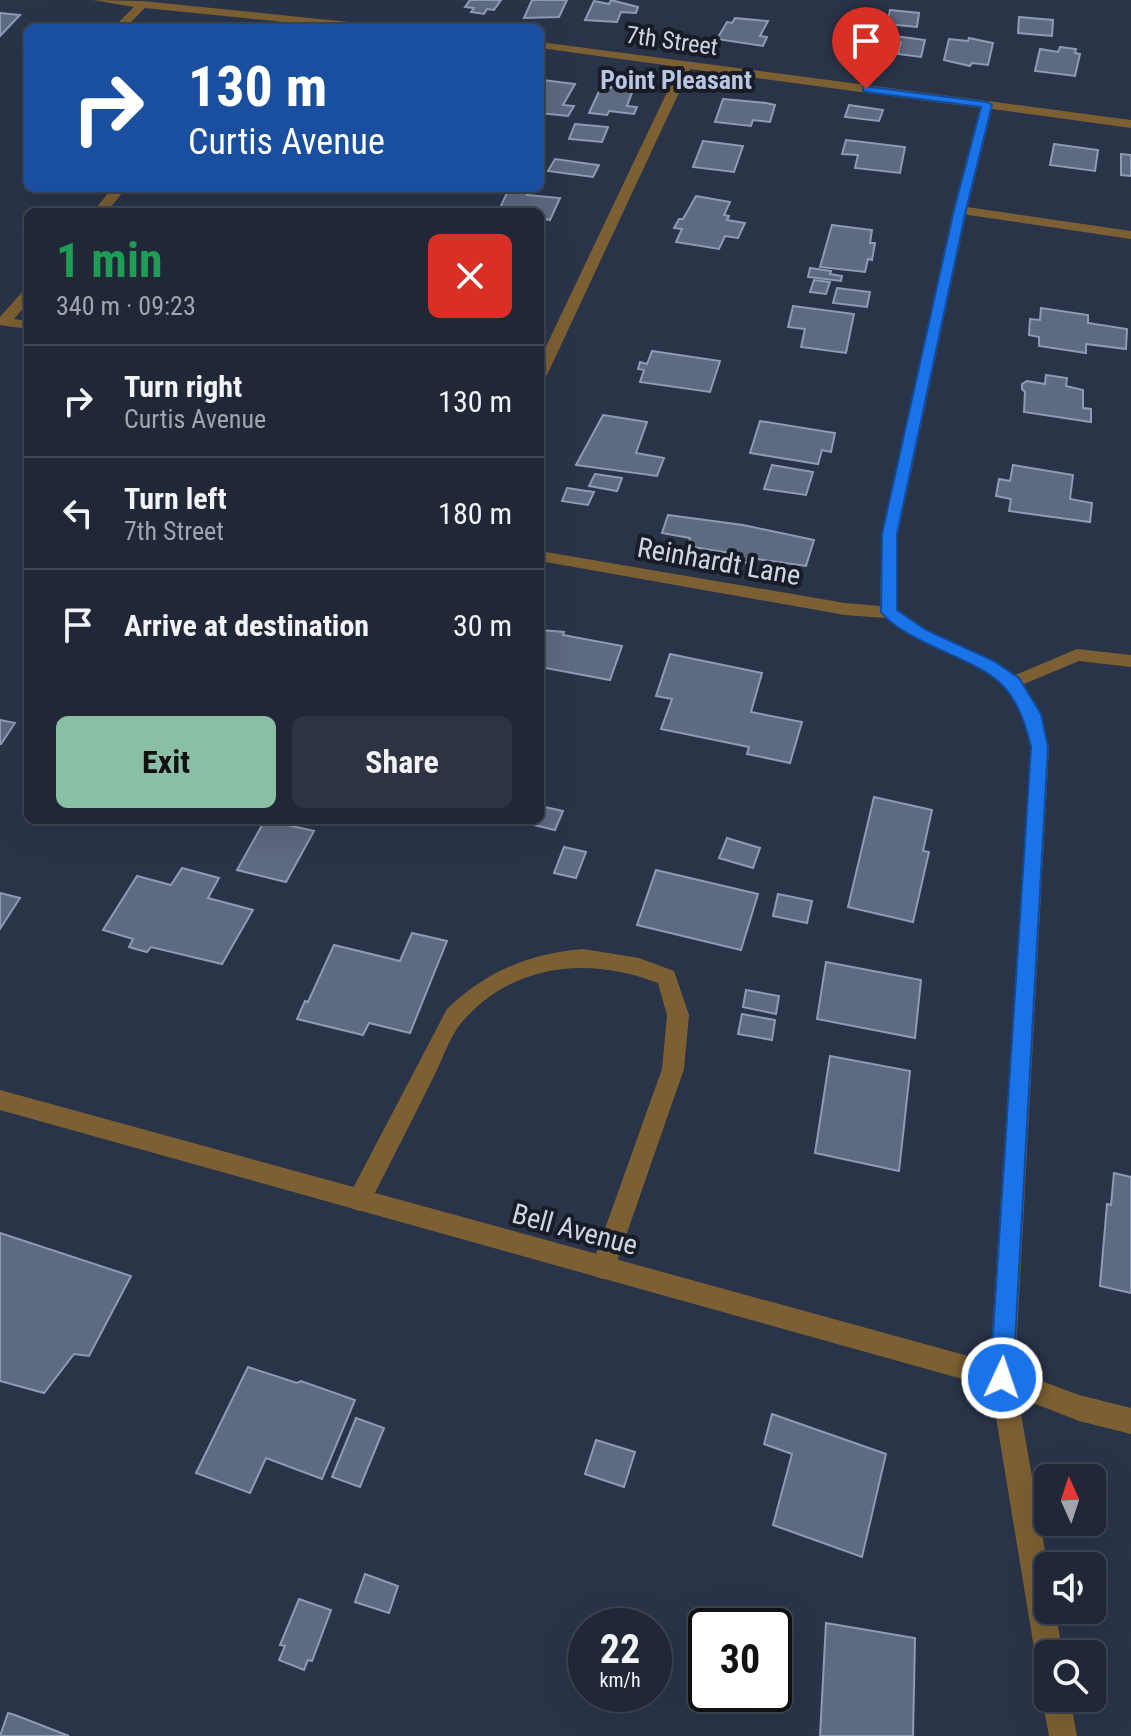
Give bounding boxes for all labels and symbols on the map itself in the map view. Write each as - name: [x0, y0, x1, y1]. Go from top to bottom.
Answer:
- pin: [832, 7, 900, 89]
- street label: 7th Street: [624, 21, 720, 61]
- district label: Point Pleasant: [600, 65, 752, 95]
- street label: Reinhardt Lane: [635, 531, 803, 592]
- street label: Bell Avenue: [509, 1197, 641, 1262]
- position arrow: [960, 1336, 1044, 1420]
- north arrow: [1034, 1464, 1106, 1536]
- speed limit sign: 30: [688, 1608, 792, 1712]

